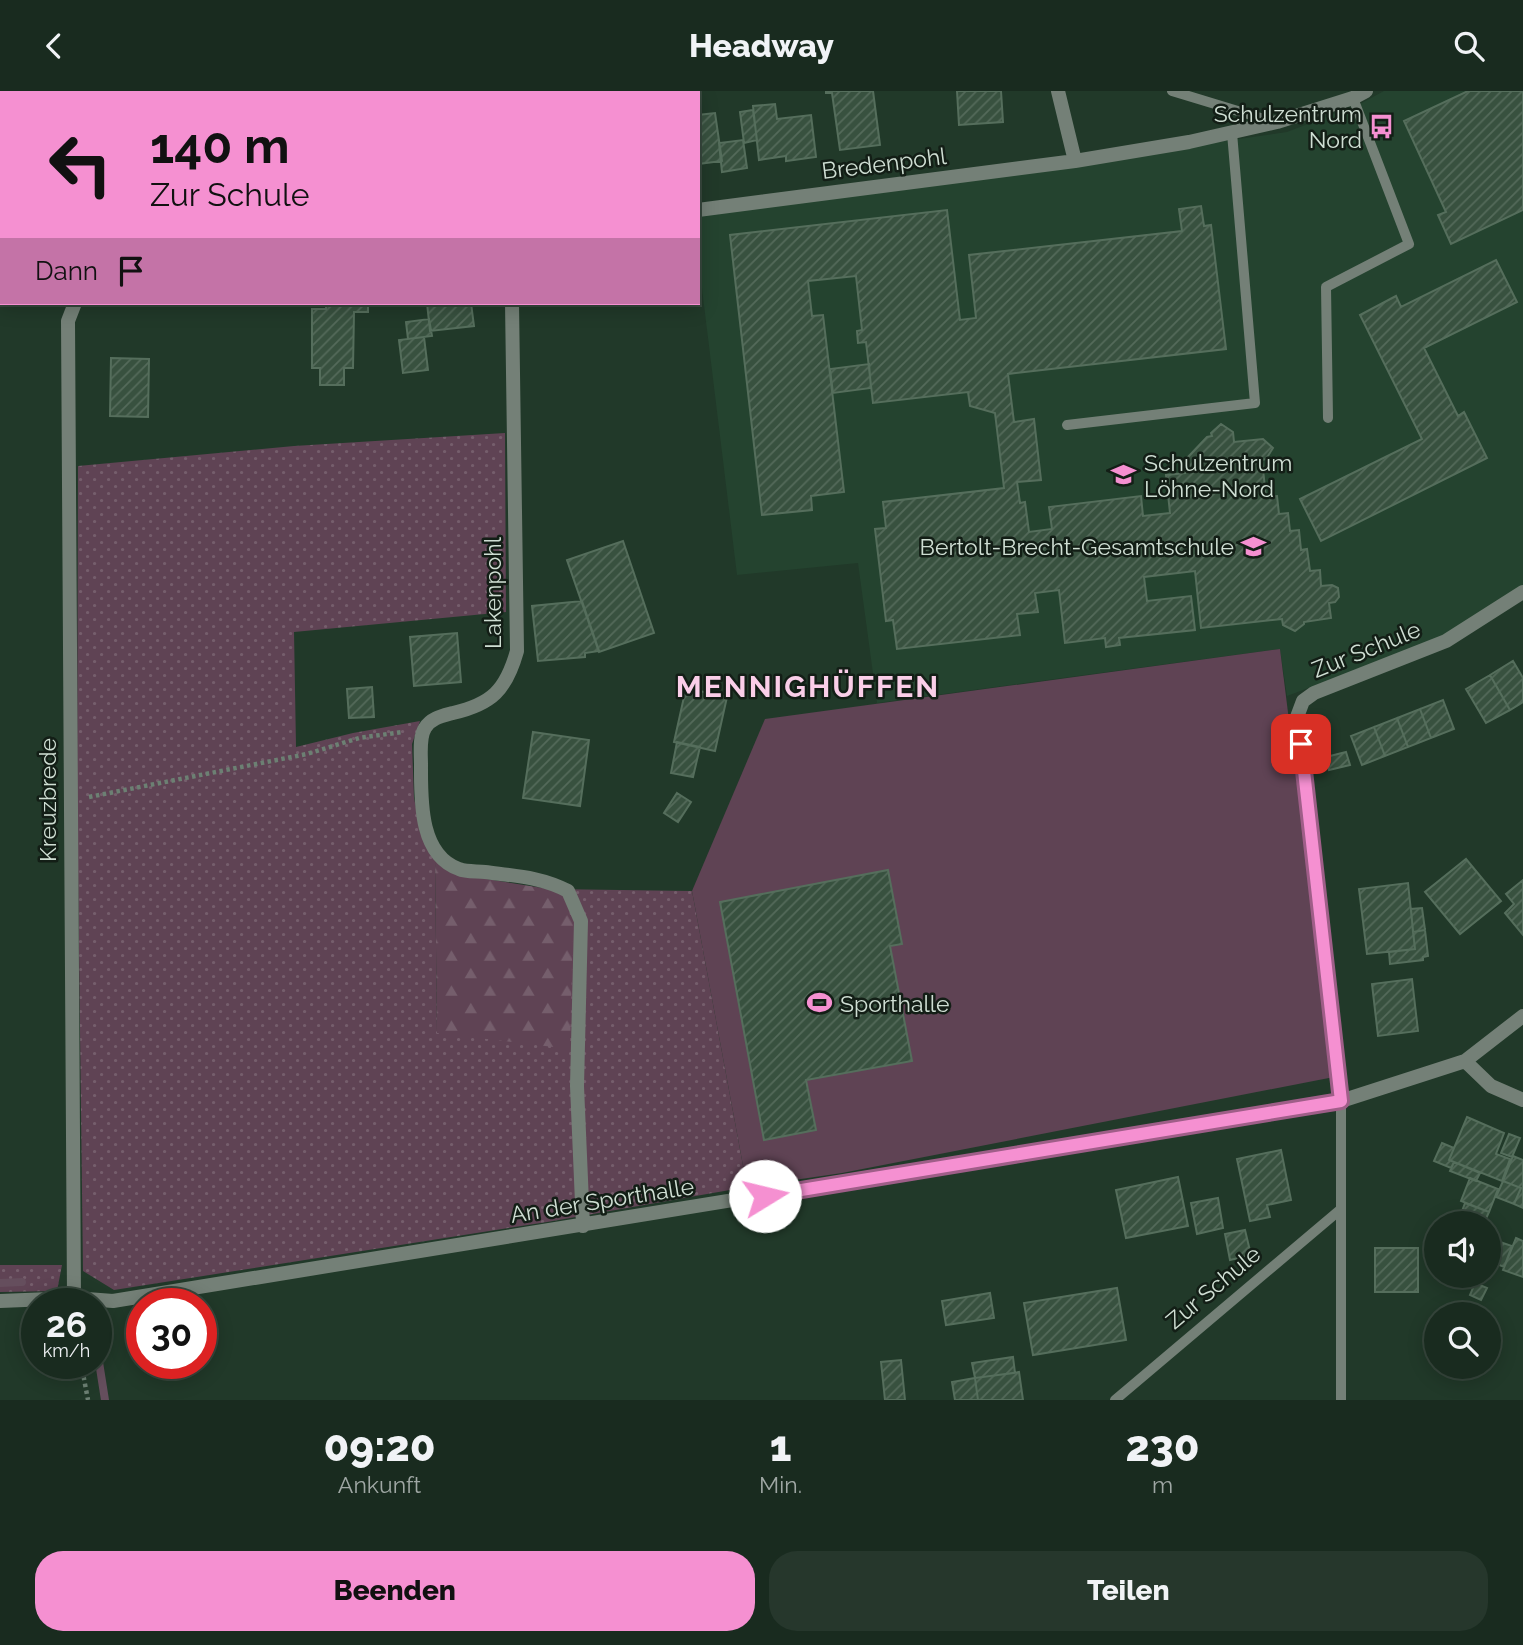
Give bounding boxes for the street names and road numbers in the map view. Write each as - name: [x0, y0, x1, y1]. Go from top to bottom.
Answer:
- street label: Bredenpohl: [820, 142, 949, 184]
- street label: Lakenpohl: [479, 536, 506, 649]
- street label: Zur Schule: [1308, 615, 1424, 683]
- street label: Kreuzbrede: [34, 738, 61, 862]
- street label: An der Sporthalle: [508, 1172, 696, 1228]
- street label: Zur Schule: [1160, 1240, 1266, 1334]

